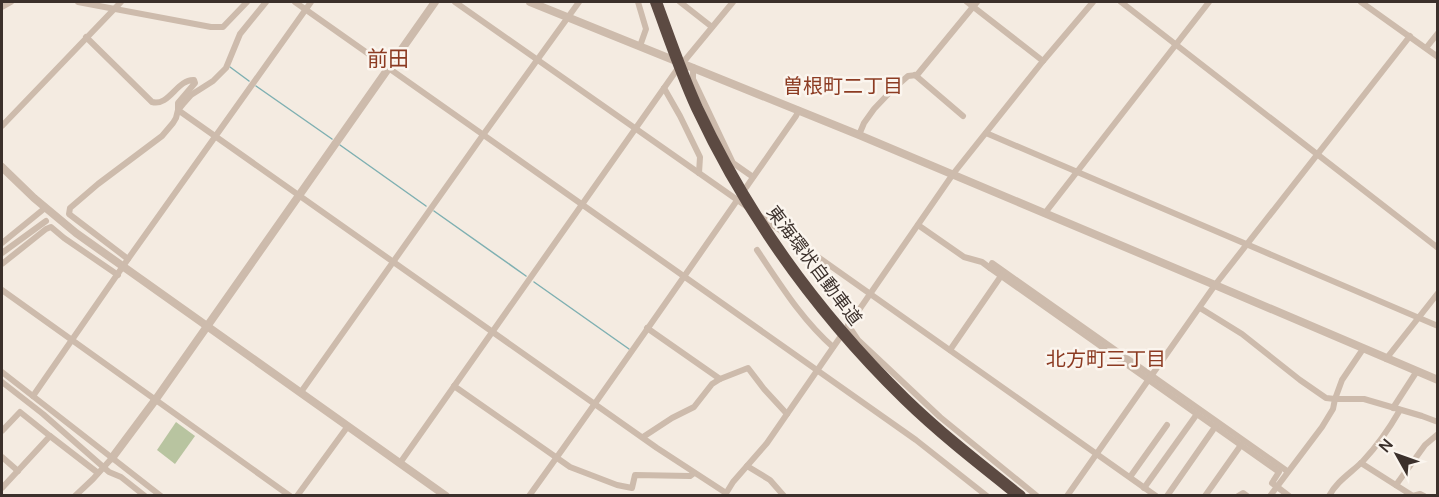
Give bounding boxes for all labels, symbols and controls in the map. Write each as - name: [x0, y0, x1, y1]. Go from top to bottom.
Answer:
- district label: 前田: [367, 44, 409, 72]
- district label: 曽根町二丁目: [783, 72, 903, 99]
- street label: 東海環状自動車道: [762, 200, 868, 330]
- district label: 北方町三丁目: [1046, 345, 1166, 372]
- north arrow: [1367, 425, 1427, 485]
- text: N: [1373, 434, 1398, 457]

